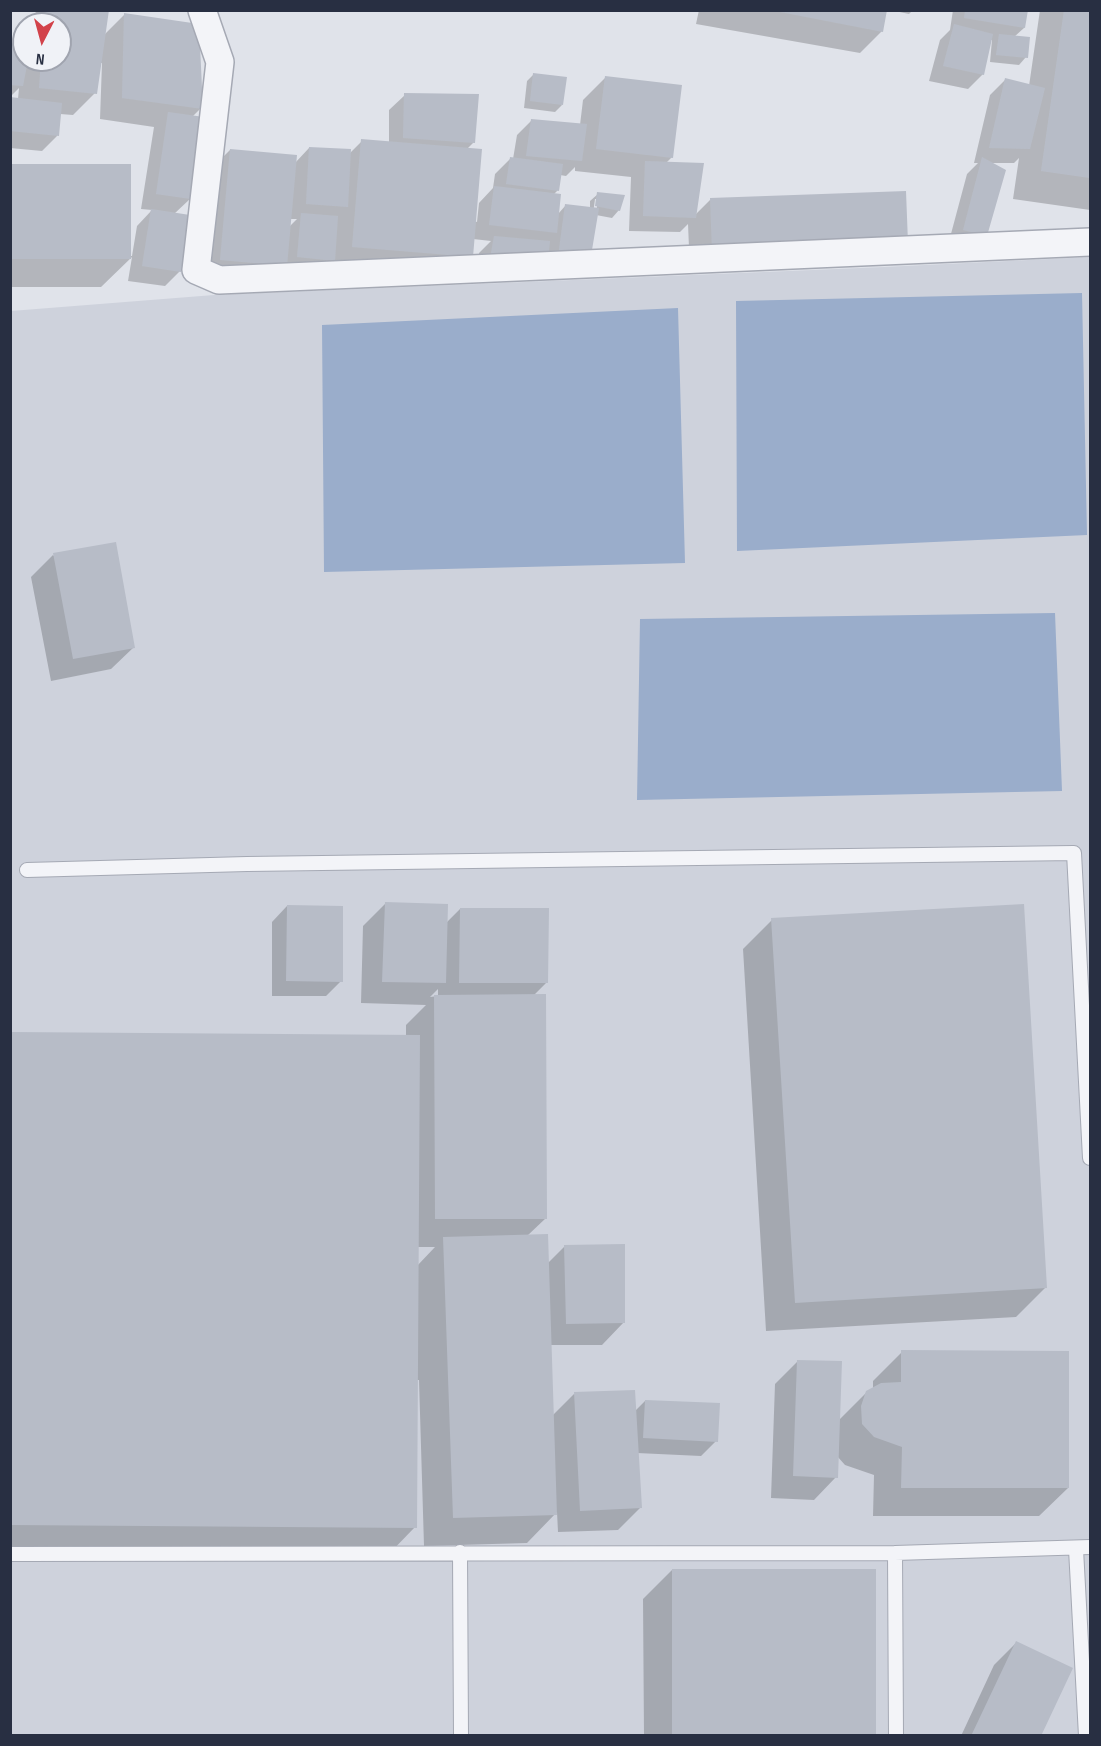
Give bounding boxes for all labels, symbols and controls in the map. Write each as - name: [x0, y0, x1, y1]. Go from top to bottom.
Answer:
- north arrow: [12, 12, 72, 72]
- text: N: [35, 49, 46, 68]

